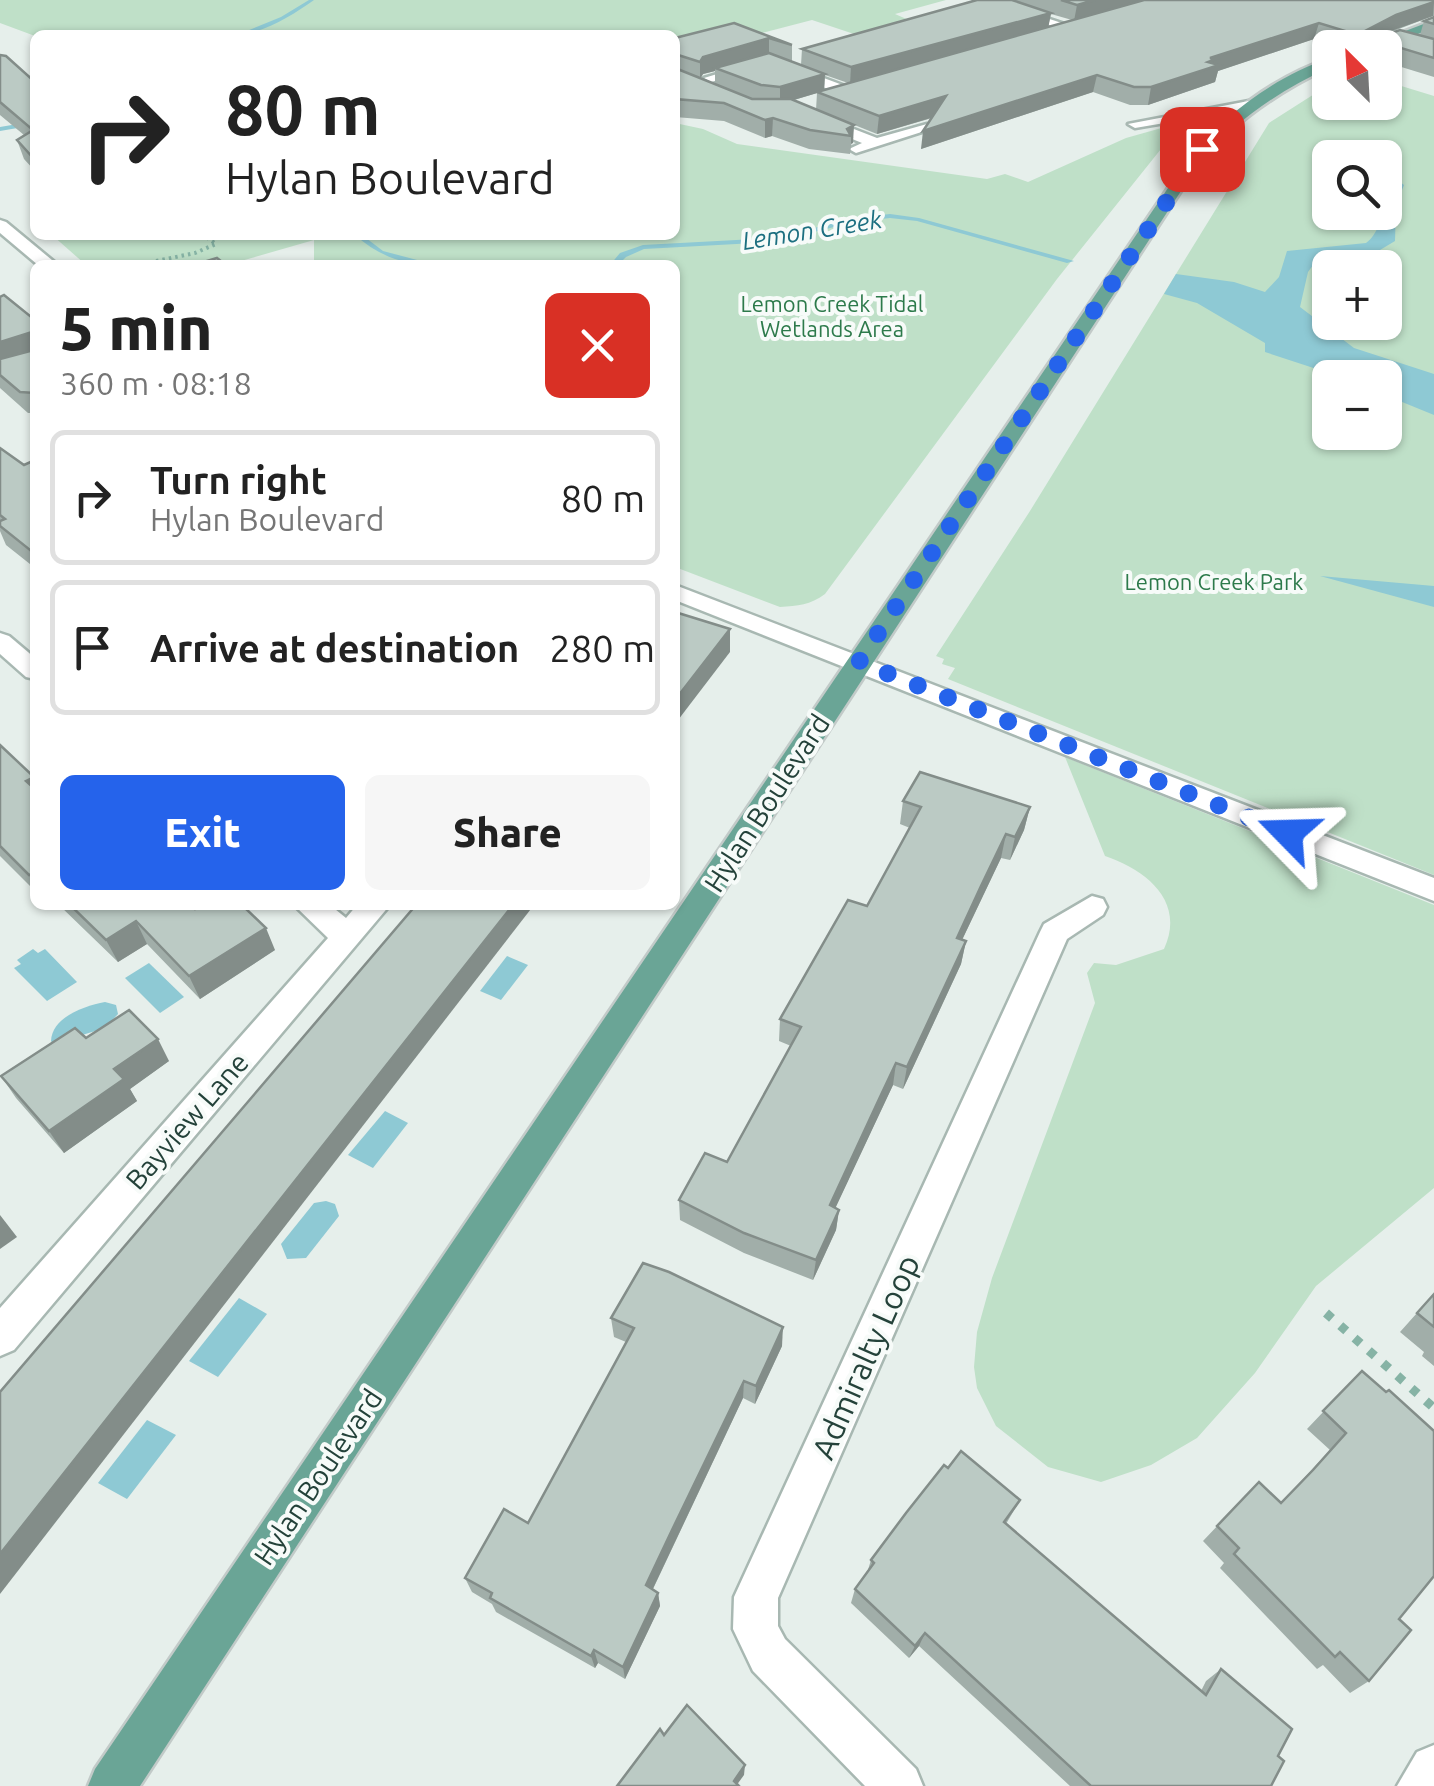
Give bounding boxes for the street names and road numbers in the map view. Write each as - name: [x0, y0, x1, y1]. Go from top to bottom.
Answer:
- street label: Hylan Boulevard: [698, 708, 835, 897]
- street label: Bayview Lane: [119, 1046, 254, 1195]
- street label: Admiralty Loop: [804, 1249, 926, 1464]
- street label: Hylan Boulevard: [247, 1383, 388, 1570]

